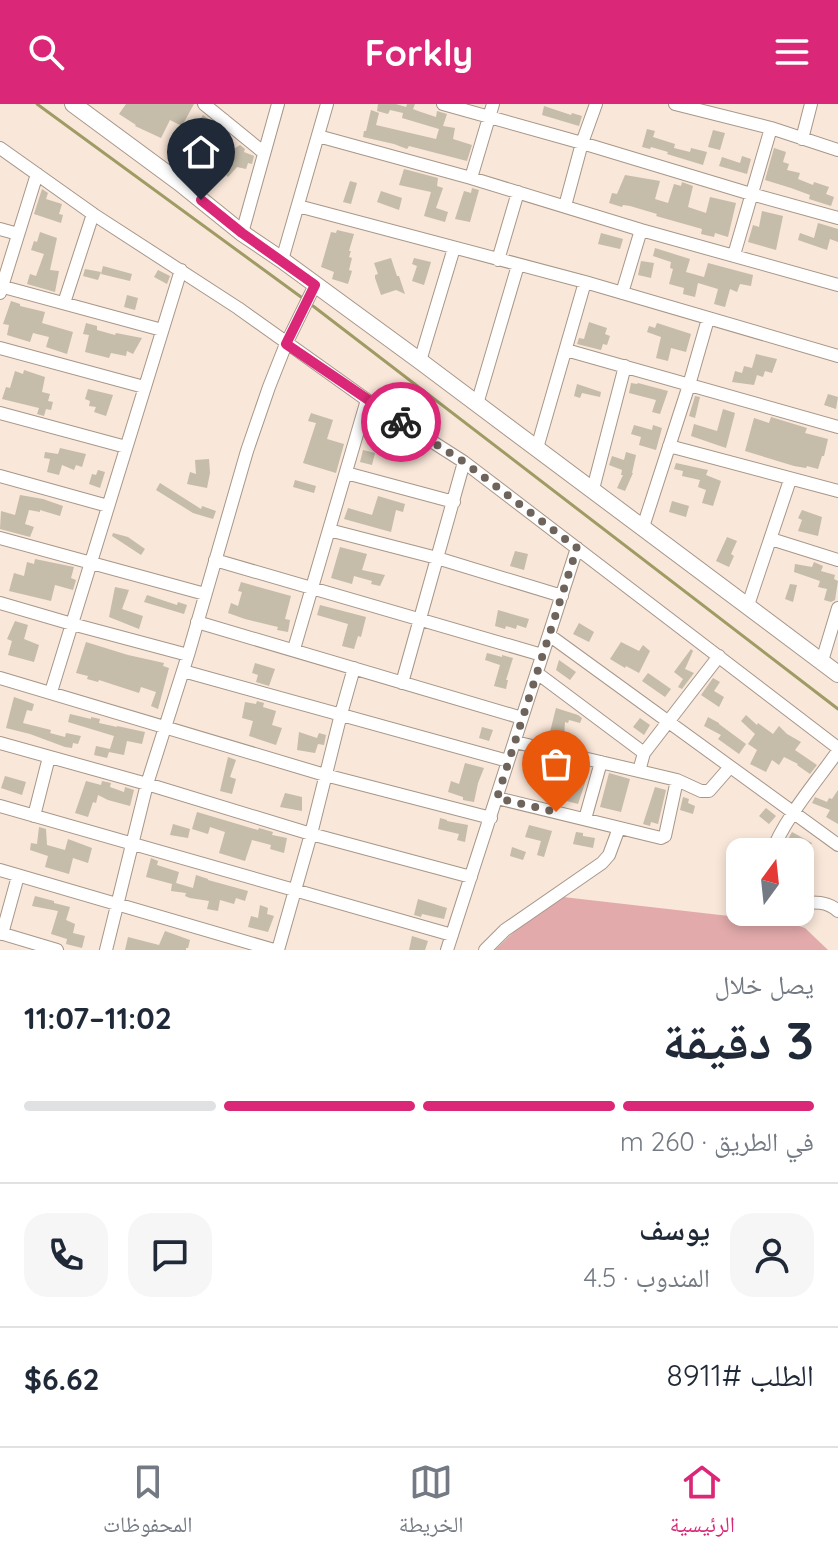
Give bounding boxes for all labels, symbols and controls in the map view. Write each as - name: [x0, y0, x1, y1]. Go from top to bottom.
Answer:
- icon: search: [24, 30, 68, 74]
- text: Forkly: [365, 30, 473, 75]
- icon: menu: [770, 30, 814, 74]
- pin: [167, 118, 235, 200]
- icon: home: [179, 130, 223, 174]
- courier: [361, 382, 441, 462]
- icon: bike: [379, 400, 423, 444]
- pin: [522, 730, 590, 812]
- icon: bag: [534, 742, 578, 786]
- north arrow: [726, 838, 814, 926]
- map controls: [726, 838, 814, 926]
- text: يصل خلال: [715, 968, 814, 1001]
- text: 11:02–11:07: [24, 999, 172, 1037]
- text: 3 دقيقة: [662, 1007, 814, 1072]
- text: في الطريق · 260 m: [620, 1125, 814, 1158]
- text: يوسف: [639, 1210, 710, 1248]
- button: phone: [24, 1213, 108, 1297]
- button: chat: [128, 1213, 212, 1297]
- button: person: [730, 1213, 814, 1297]
- text: المندوب · 4.5: [584, 1261, 710, 1294]
- text: الطلب #8911: [667, 1356, 814, 1394]
- text: $6.62: [24, 1360, 100, 1398]
- tab: المحفوظات: [103, 1460, 193, 1546]
- tab: الخريطة: [399, 1460, 464, 1546]
- tab: الرئيسية: [670, 1460, 735, 1546]

